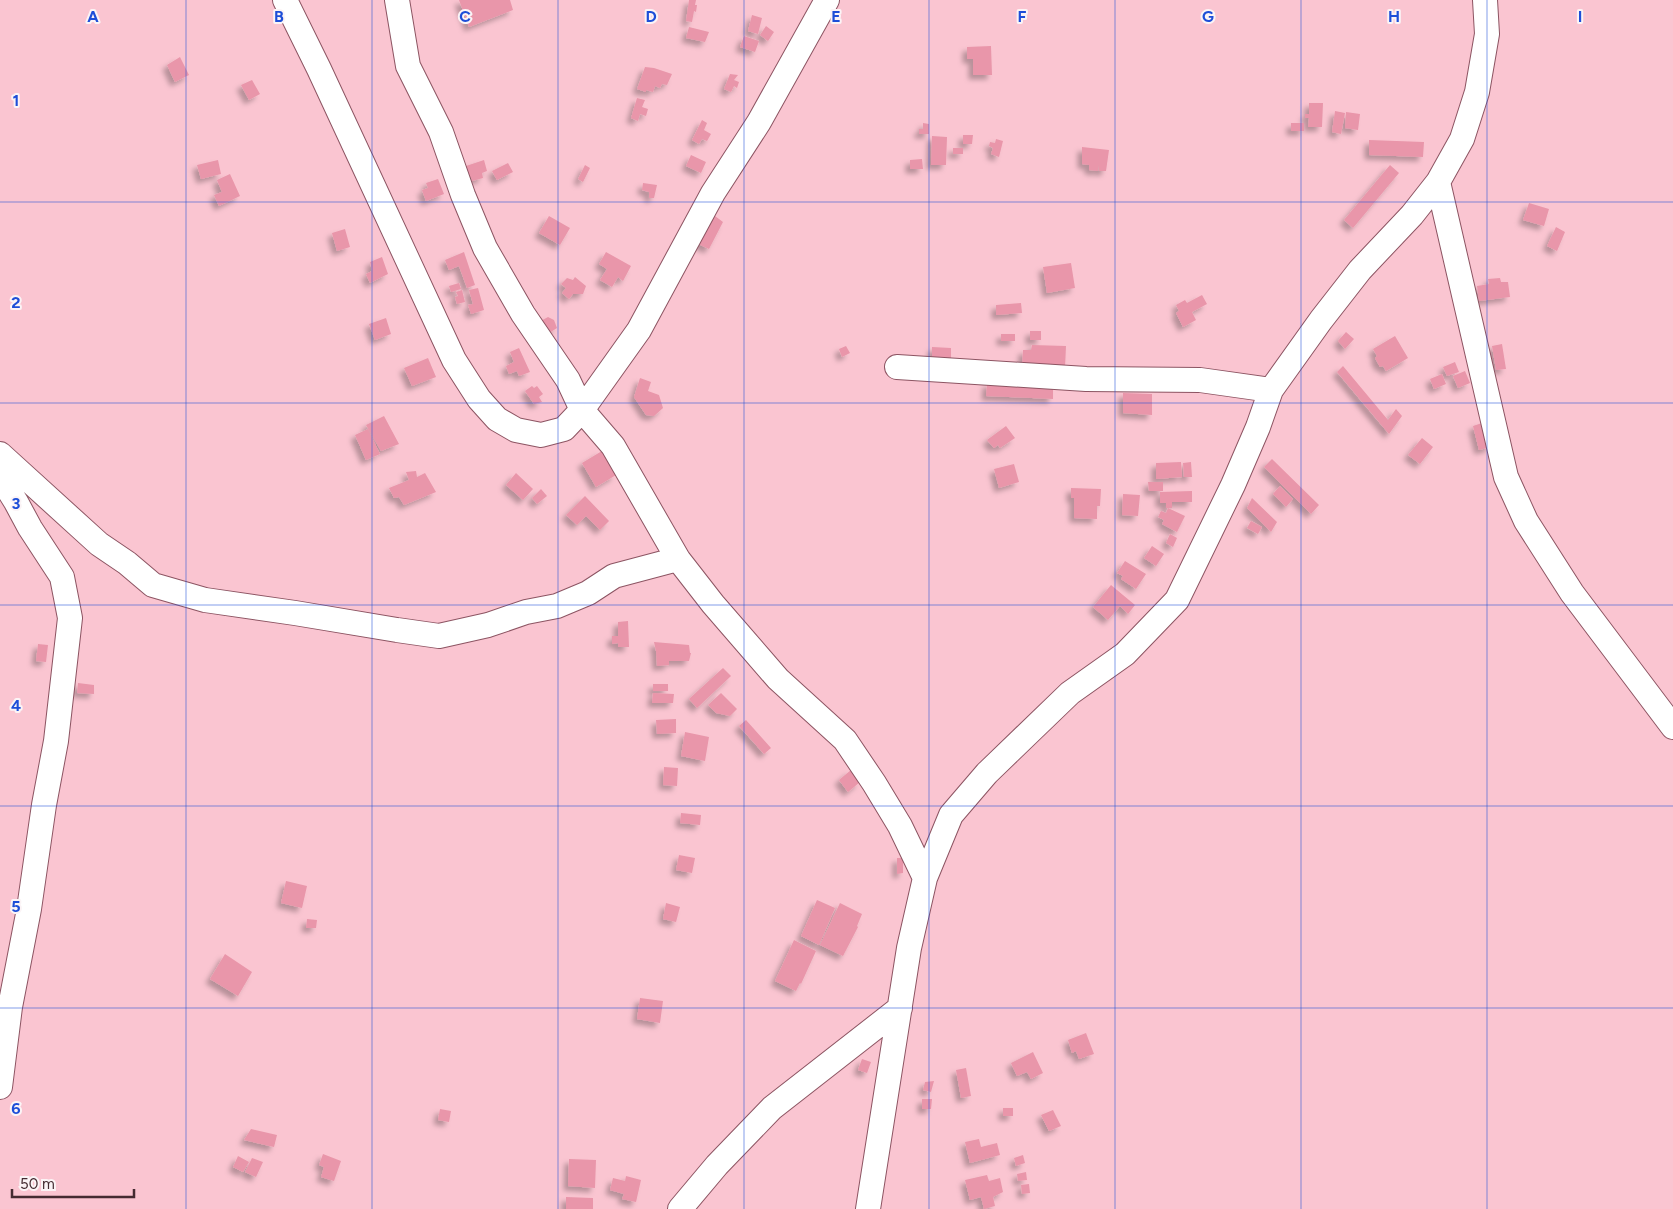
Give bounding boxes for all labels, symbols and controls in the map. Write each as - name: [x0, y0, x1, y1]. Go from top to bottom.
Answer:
- text: A: [87, 7, 99, 26]
- text: B: [274, 7, 284, 26]
- text: C: [459, 7, 471, 26]
- text: D: [645, 7, 657, 26]
- text: E: [831, 7, 841, 26]
- text: F: [1018, 7, 1027, 26]
- text: G: [1202, 7, 1214, 26]
- text: H: [1388, 7, 1400, 26]
- text: I: [1578, 7, 1582, 26]
- text: 1: [13, 91, 19, 110]
- text: 2: [11, 293, 21, 312]
- text: 3: [12, 494, 21, 513]
- text: 4: [11, 696, 21, 715]
- text: 5: [11, 897, 21, 916]
- text: 6: [11, 1099, 21, 1118]
- scale bar: [12, 1166, 135, 1198]
- text: 50 m: [20, 1175, 55, 1193]

